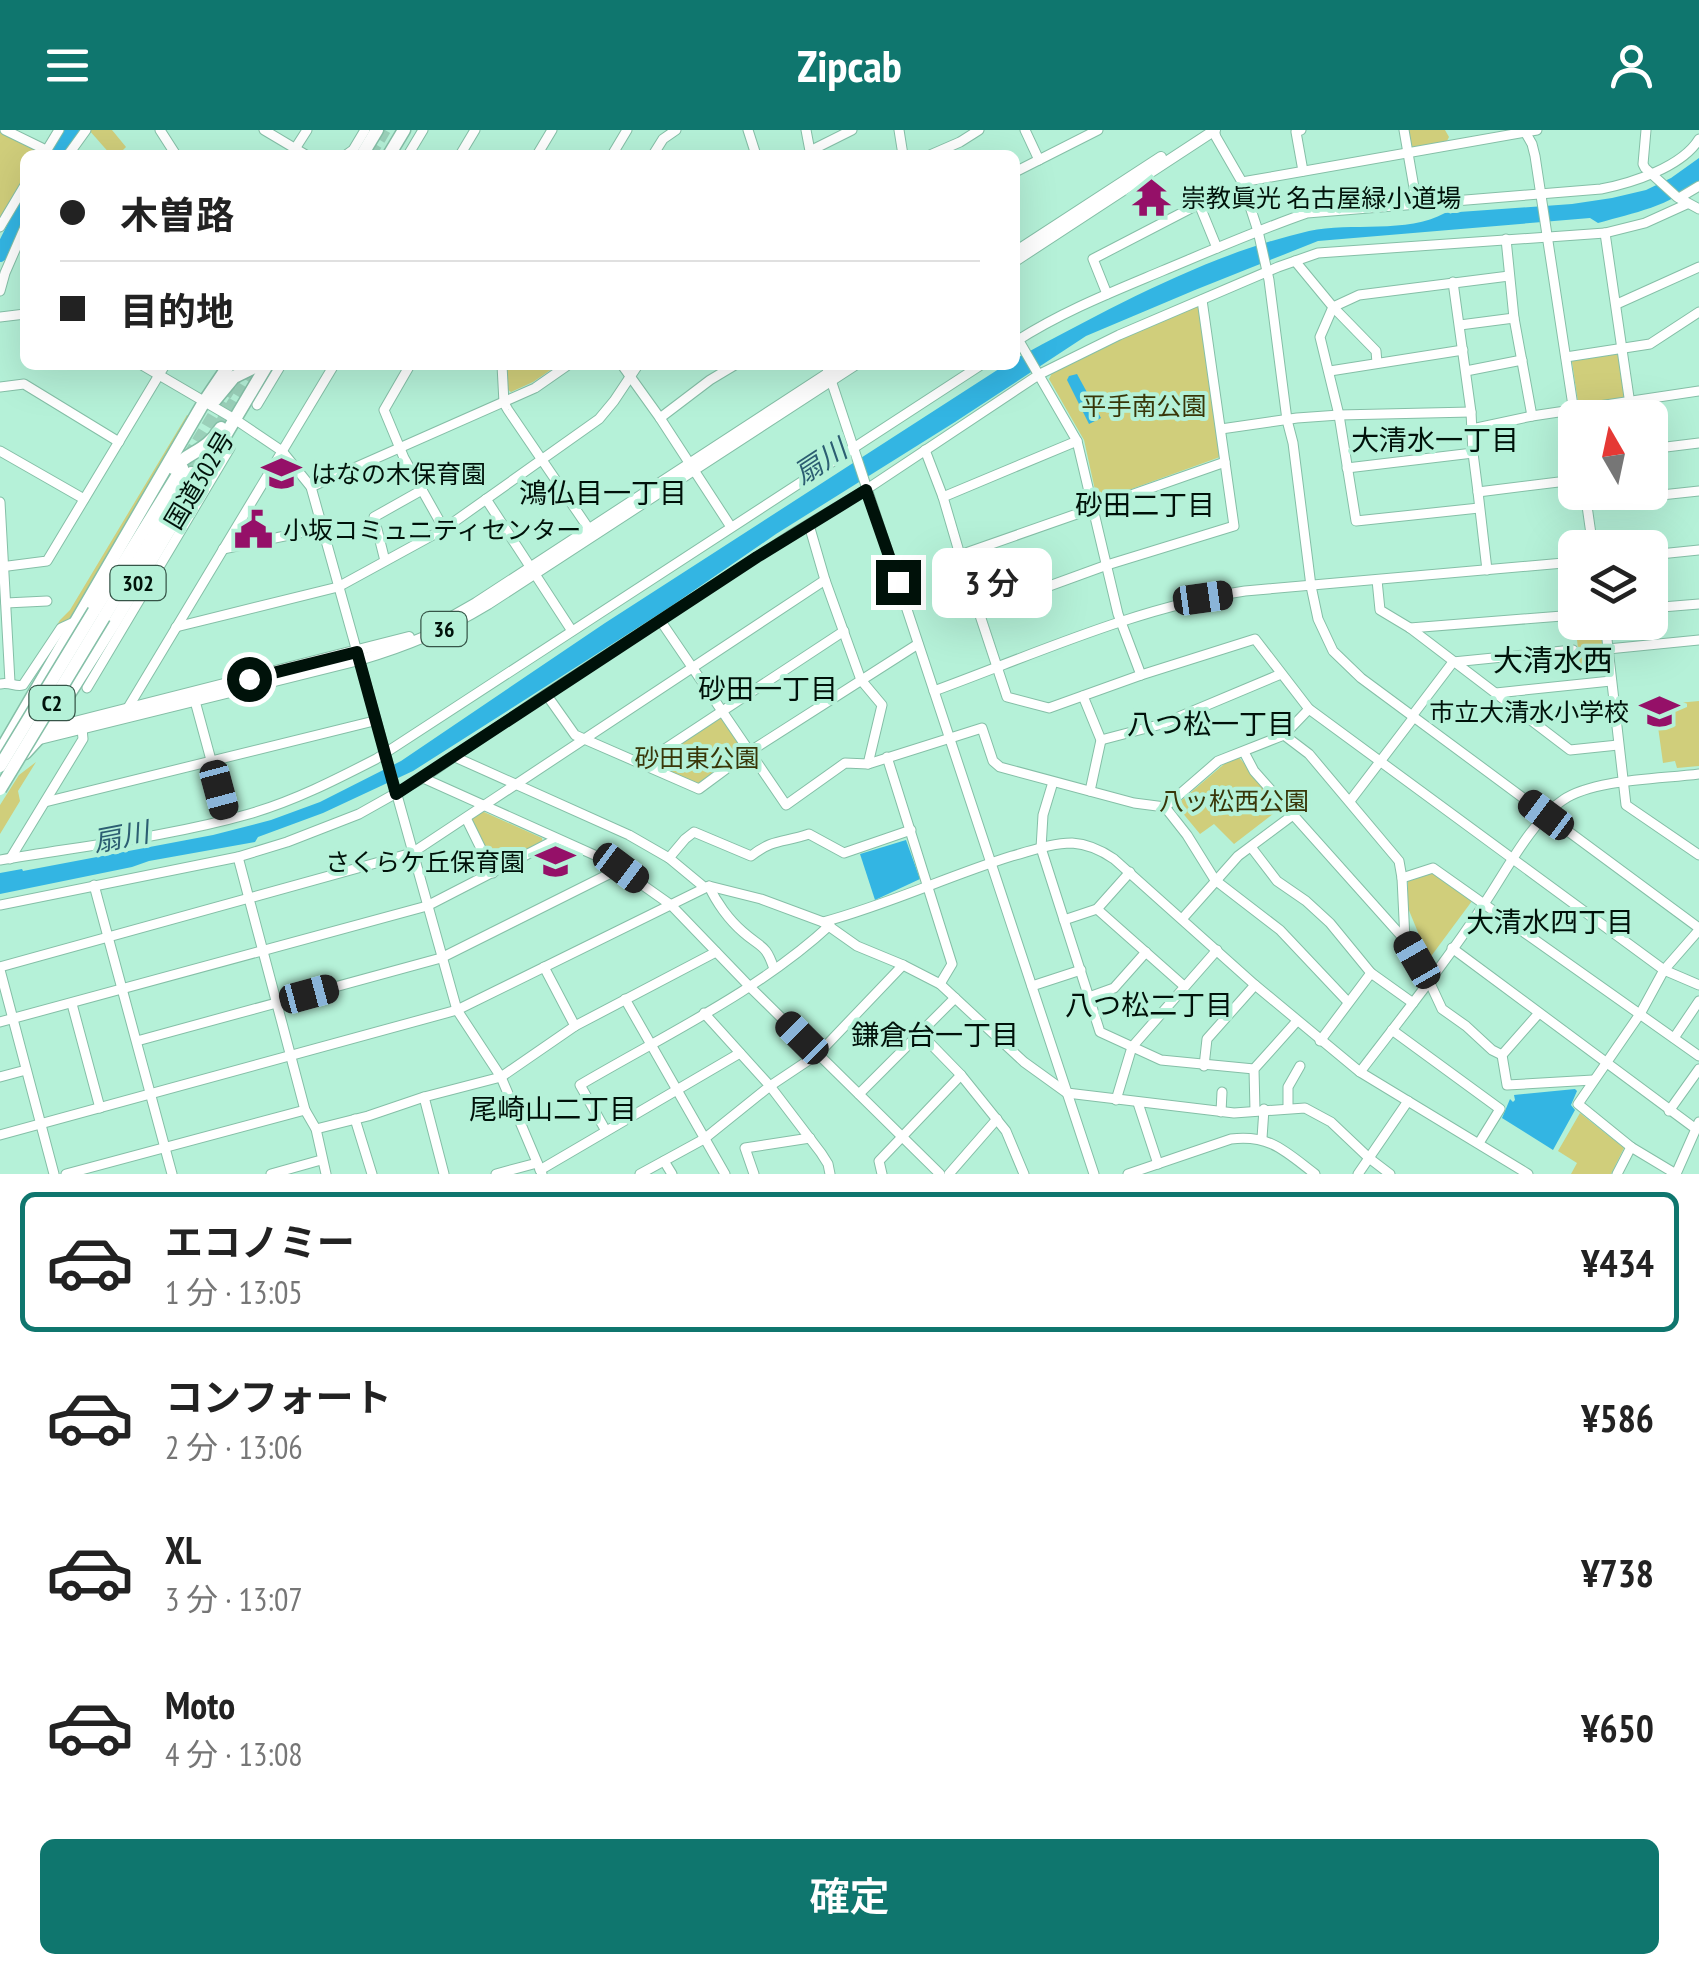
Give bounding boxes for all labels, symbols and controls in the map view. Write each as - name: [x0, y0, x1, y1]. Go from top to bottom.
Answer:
- text: Zipcab: [797, 36, 902, 94]
- icon: menu: [40, 38, 95, 93]
- icon: person: [1604, 38, 1659, 93]
- temple icon: 崇教眞光 名古屋緑小道場: [1130, 177, 1172, 219]
- place label: 崇教眞光 名古屋緑小道場: [1181, 182, 1461, 214]
- text: 木曽路: [120, 190, 234, 239]
- text: 目的地: [120, 286, 234, 335]
- park label: 平手南公園: [1081, 390, 1207, 422]
- north arrow: [1558, 400, 1668, 510]
- map controls: [1558, 400, 1668, 640]
- district label: 大清水一丁目: [1351, 421, 1519, 458]
- street label: 国道302号: [157, 425, 241, 535]
- water label: 扇川: [786, 429, 856, 492]
- school or university icon: はなの木保育園: [260, 453, 302, 495]
- place label: はなの木保育園: [311, 458, 486, 490]
- district label: 鴻仏目一丁目: [519, 474, 687, 511]
- district label: 砂田二丁目: [1075, 486, 1215, 523]
- public building icon: 小坂コミュニティセンター: [232, 509, 274, 551]
- place label: 小坂コミュニティセンター: [283, 514, 582, 546]
- button: layers: [1558, 530, 1668, 640]
- callout: 3 分: [933, 547, 1053, 617]
- route end: [876, 560, 921, 605]
- text: 3 分: [965, 562, 1019, 604]
- road number: 302: [110, 566, 166, 600]
- car: [1171, 579, 1235, 617]
- road number: 36: [422, 612, 466, 646]
- district label: 大清水西: [1493, 640, 1613, 679]
- route start: [227, 657, 272, 702]
- district label: 砂田一丁目: [698, 670, 838, 707]
- road number: C2: [30, 686, 74, 720]
- school or university icon: 市立大清水小学校: [1638, 691, 1680, 733]
- place label: 市立大清水小学校: [1429, 696, 1629, 728]
- district label: 八つ松一丁目: [1127, 705, 1295, 742]
- park label: 砂田東公園: [634, 742, 760, 774]
- car: [197, 757, 241, 823]
- park label: 八ッ松西公園: [1159, 785, 1309, 817]
- car: [1513, 785, 1579, 845]
- water label: 扇川: [90, 812, 155, 860]
- car: [588, 838, 654, 898]
- school or university icon: さくらケ丘保育園: [534, 841, 576, 883]
- place label: さくらケ丘保育園: [325, 846, 525, 878]
- district label: 大清水四丁目: [1466, 903, 1634, 940]
- car: [1389, 927, 1445, 993]
- car: [276, 972, 342, 1016]
- district label: 八つ松二丁目: [1065, 986, 1233, 1023]
- car: [770, 1006, 834, 1070]
- district label: 鎌倉台一丁目: [851, 1016, 1019, 1053]
- district label: 尾崎山二丁目: [469, 1090, 637, 1127]
- icon: car: [45, 1217, 135, 1307]
- text: エコノミー: [165, 1217, 355, 1266]
- text: ¥434: [1581, 1238, 1654, 1287]
- text: 1 分 · 13:05: [165, 1271, 303, 1313]
- icon: car: [45, 1372, 135, 1462]
- text: コンフォート: [165, 1372, 392, 1421]
- text: ¥586: [1581, 1393, 1654, 1442]
- text: 2 分 · 13:06: [165, 1426, 303, 1468]
- text: XL: [165, 1525, 201, 1574]
- icon: car: [45, 1527, 135, 1617]
- text: ¥738: [1581, 1548, 1654, 1597]
- text: 3 分 · 13:07: [165, 1578, 303, 1620]
- text: Moto: [165, 1680, 235, 1729]
- icon: car: [45, 1682, 135, 1772]
- text: ¥650: [1581, 1703, 1654, 1752]
- text: 4 分 · 13:08: [165, 1733, 303, 1775]
- button: 確定: [40, 1839, 1659, 1954]

